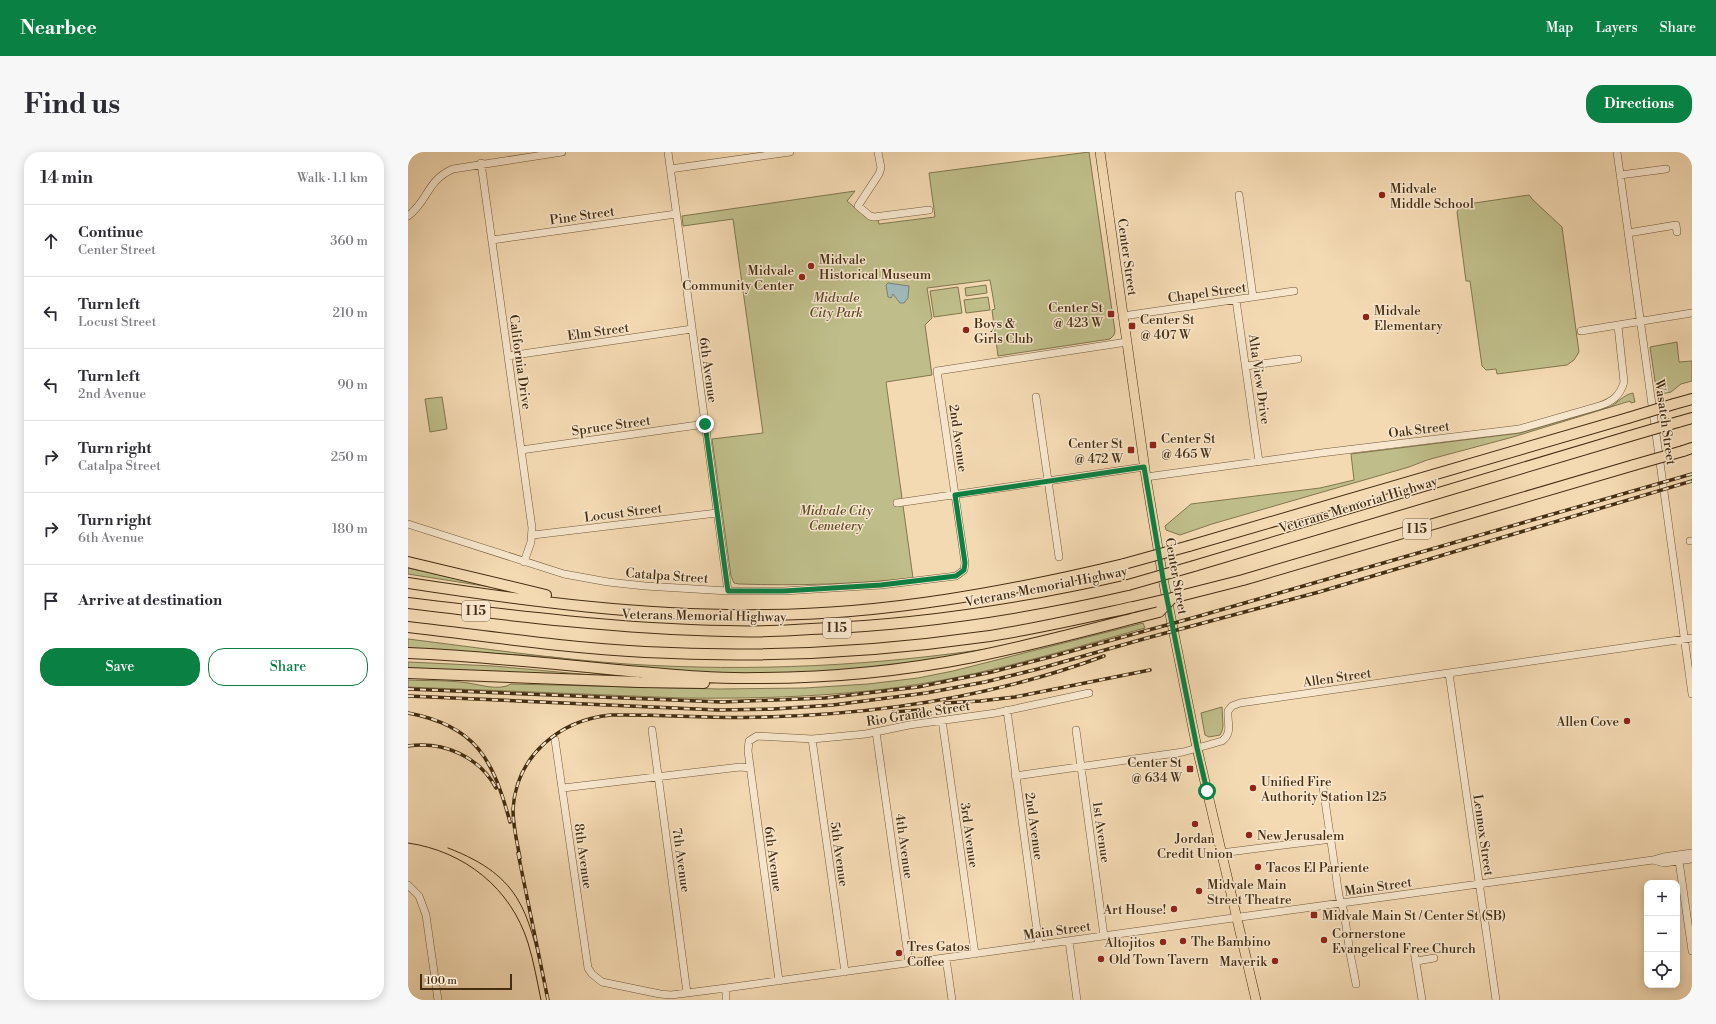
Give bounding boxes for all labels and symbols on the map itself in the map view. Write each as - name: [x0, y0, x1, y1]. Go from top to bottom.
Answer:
- place label: Midvale Middle School: [1390, 181, 1474, 212]
- marker: Midvale Middle School: [1377, 190, 1387, 200]
- street label: Pine Street: [549, 203, 616, 228]
- street label: Center Street: [1114, 217, 1140, 297]
- place label: Midvale Historical Museum: [819, 252, 932, 283]
- marker: Midvale Historical Museum: [806, 261, 816, 271]
- place label: Midvale Community Center: [682, 263, 794, 294]
- marker: Midvale Community Center: [797, 272, 807, 282]
- street label: Chapel Street: [1167, 280, 1248, 306]
- park label: Midvale City Park: [809, 290, 863, 321]
- place label: Center St @ 423 W: [1048, 300, 1104, 331]
- place label: Midvale Elementary: [1374, 303, 1444, 334]
- marker: Center St @ 423 W: [1106, 309, 1116, 319]
- place label: Center St @ 407 W: [1140, 312, 1195, 343]
- marker: Midvale Elementary: [1361, 312, 1371, 322]
- street label: California Drive: [505, 314, 535, 411]
- place label: Boys & Girls Club: [973, 316, 1033, 347]
- street label: Elm Street: [566, 320, 630, 344]
- marker: Center St @ 407 W: [1127, 321, 1137, 331]
- marker: Boys & Girls Club: [961, 325, 971, 335]
- street label: Alta View Drive: [1245, 332, 1273, 426]
- street label: 6th Avenue: [696, 336, 721, 404]
- street label: Wasatch Street: [1651, 377, 1679, 466]
- street label: 2nd Avenue: [945, 403, 971, 473]
- street label: Spruce Street: [571, 412, 652, 439]
- route end: [696, 415, 714, 433]
- street label: Oak Street: [1388, 418, 1451, 442]
- place label: Center St @ 465 W: [1161, 431, 1216, 462]
- place label: Center St @ 472 W: [1068, 436, 1124, 467]
- marker: Center St @ 465 W: [1148, 440, 1158, 450]
- marker: Center St @ 472 W: [1126, 445, 1136, 455]
- street label: Veterans Memorial Highway: [1276, 473, 1440, 537]
- street label: Locust Street: [583, 500, 663, 526]
- park label: Midvale City Cemetery: [799, 503, 873, 534]
- road number: I 15: [1403, 519, 1431, 539]
- street label: Center Street: [1161, 536, 1191, 616]
- street label: Veterans Memorial Highway: [963, 563, 1129, 611]
- street label: Catalpa Street: [625, 565, 709, 587]
- road number: I 15: [462, 601, 490, 621]
- street label: Veterans Memorial Highway: [620, 607, 787, 625]
- road number: I 15: [823, 618, 851, 638]
- street label: Allen Street: [1301, 665, 1373, 691]
- street label: Rio Grande Street: [865, 698, 971, 730]
- place label: Allen Cove: [1556, 714, 1619, 730]
- marker: Allen Cove: [1622, 716, 1632, 726]
- place label: Center St @ 634 W: [1127, 755, 1183, 786]
- marker: Center St @ 634 W: [1185, 764, 1195, 774]
- place label: Unified Fire Authority Station 125: [1260, 774, 1387, 805]
- route start: [1198, 782, 1216, 800]
- marker: Unified Fire Authority Station 125: [1248, 783, 1258, 793]
- street label: 2nd Avenue: [1021, 791, 1047, 861]
- street label: Lennox Street: [1469, 793, 1497, 877]
- street label: 1st Avenue: [1089, 801, 1113, 864]
- street label: 3rd Avenue: [957, 802, 982, 869]
- street label: 4th Avenue: [892, 812, 917, 880]
- marker: Jordan Credit Union: [1190, 819, 1200, 829]
- street label: 5th Avenue: [827, 821, 852, 888]
- street label: 8th Avenue: [570, 822, 596, 890]
- street label: 6th Avenue: [761, 825, 786, 893]
- street label: 7th Avenue: [669, 827, 693, 894]
- place label: New Jerusalem: [1257, 828, 1345, 844]
- marker: New Jerusalem: [1244, 830, 1254, 840]
- place label: Jordan Credit Union: [1157, 831, 1233, 862]
- place label: Tacos El Pariente: [1266, 860, 1369, 876]
- marker: Tacos El Pariente: [1253, 862, 1263, 872]
- street label: Main Street: [1343, 874, 1413, 900]
- place label: Midvale Main Street Theatre: [1207, 877, 1292, 908]
- marker: Midvale Main Street Theatre: [1194, 886, 1204, 896]
- place label: Art House!: [1102, 902, 1166, 918]
- marker: Art House!: [1169, 904, 1179, 914]
- place label: Midvale Main St / Center St (SB): [1322, 908, 1506, 924]
- marker: Midvale Main St / Center St (SB): [1309, 910, 1319, 920]
- street label: Main Street: [1022, 918, 1092, 944]
- place label: Cornerstone Evangelical Free Church: [1332, 926, 1476, 957]
- place label: The Bambino: [1191, 934, 1271, 950]
- place label: Altojitos: [1104, 935, 1155, 951]
- marker: Cornerstone Evangelical Free Church: [1319, 935, 1329, 945]
- marker: The Bambino: [1178, 936, 1188, 946]
- marker: Altojitos: [1158, 937, 1168, 947]
- place label: Tres Gatos Coffee: [907, 939, 970, 970]
- marker: Tres Gatos Coffee: [894, 948, 904, 958]
- place label: Old Town Tavern: [1109, 952, 1209, 968]
- marker: Old Town Tavern: [1096, 954, 1106, 964]
- place label: Maverik: [1219, 954, 1268, 970]
- marker: Maverik: [1270, 956, 1280, 966]
- scale bar: [420, 972, 512, 991]

